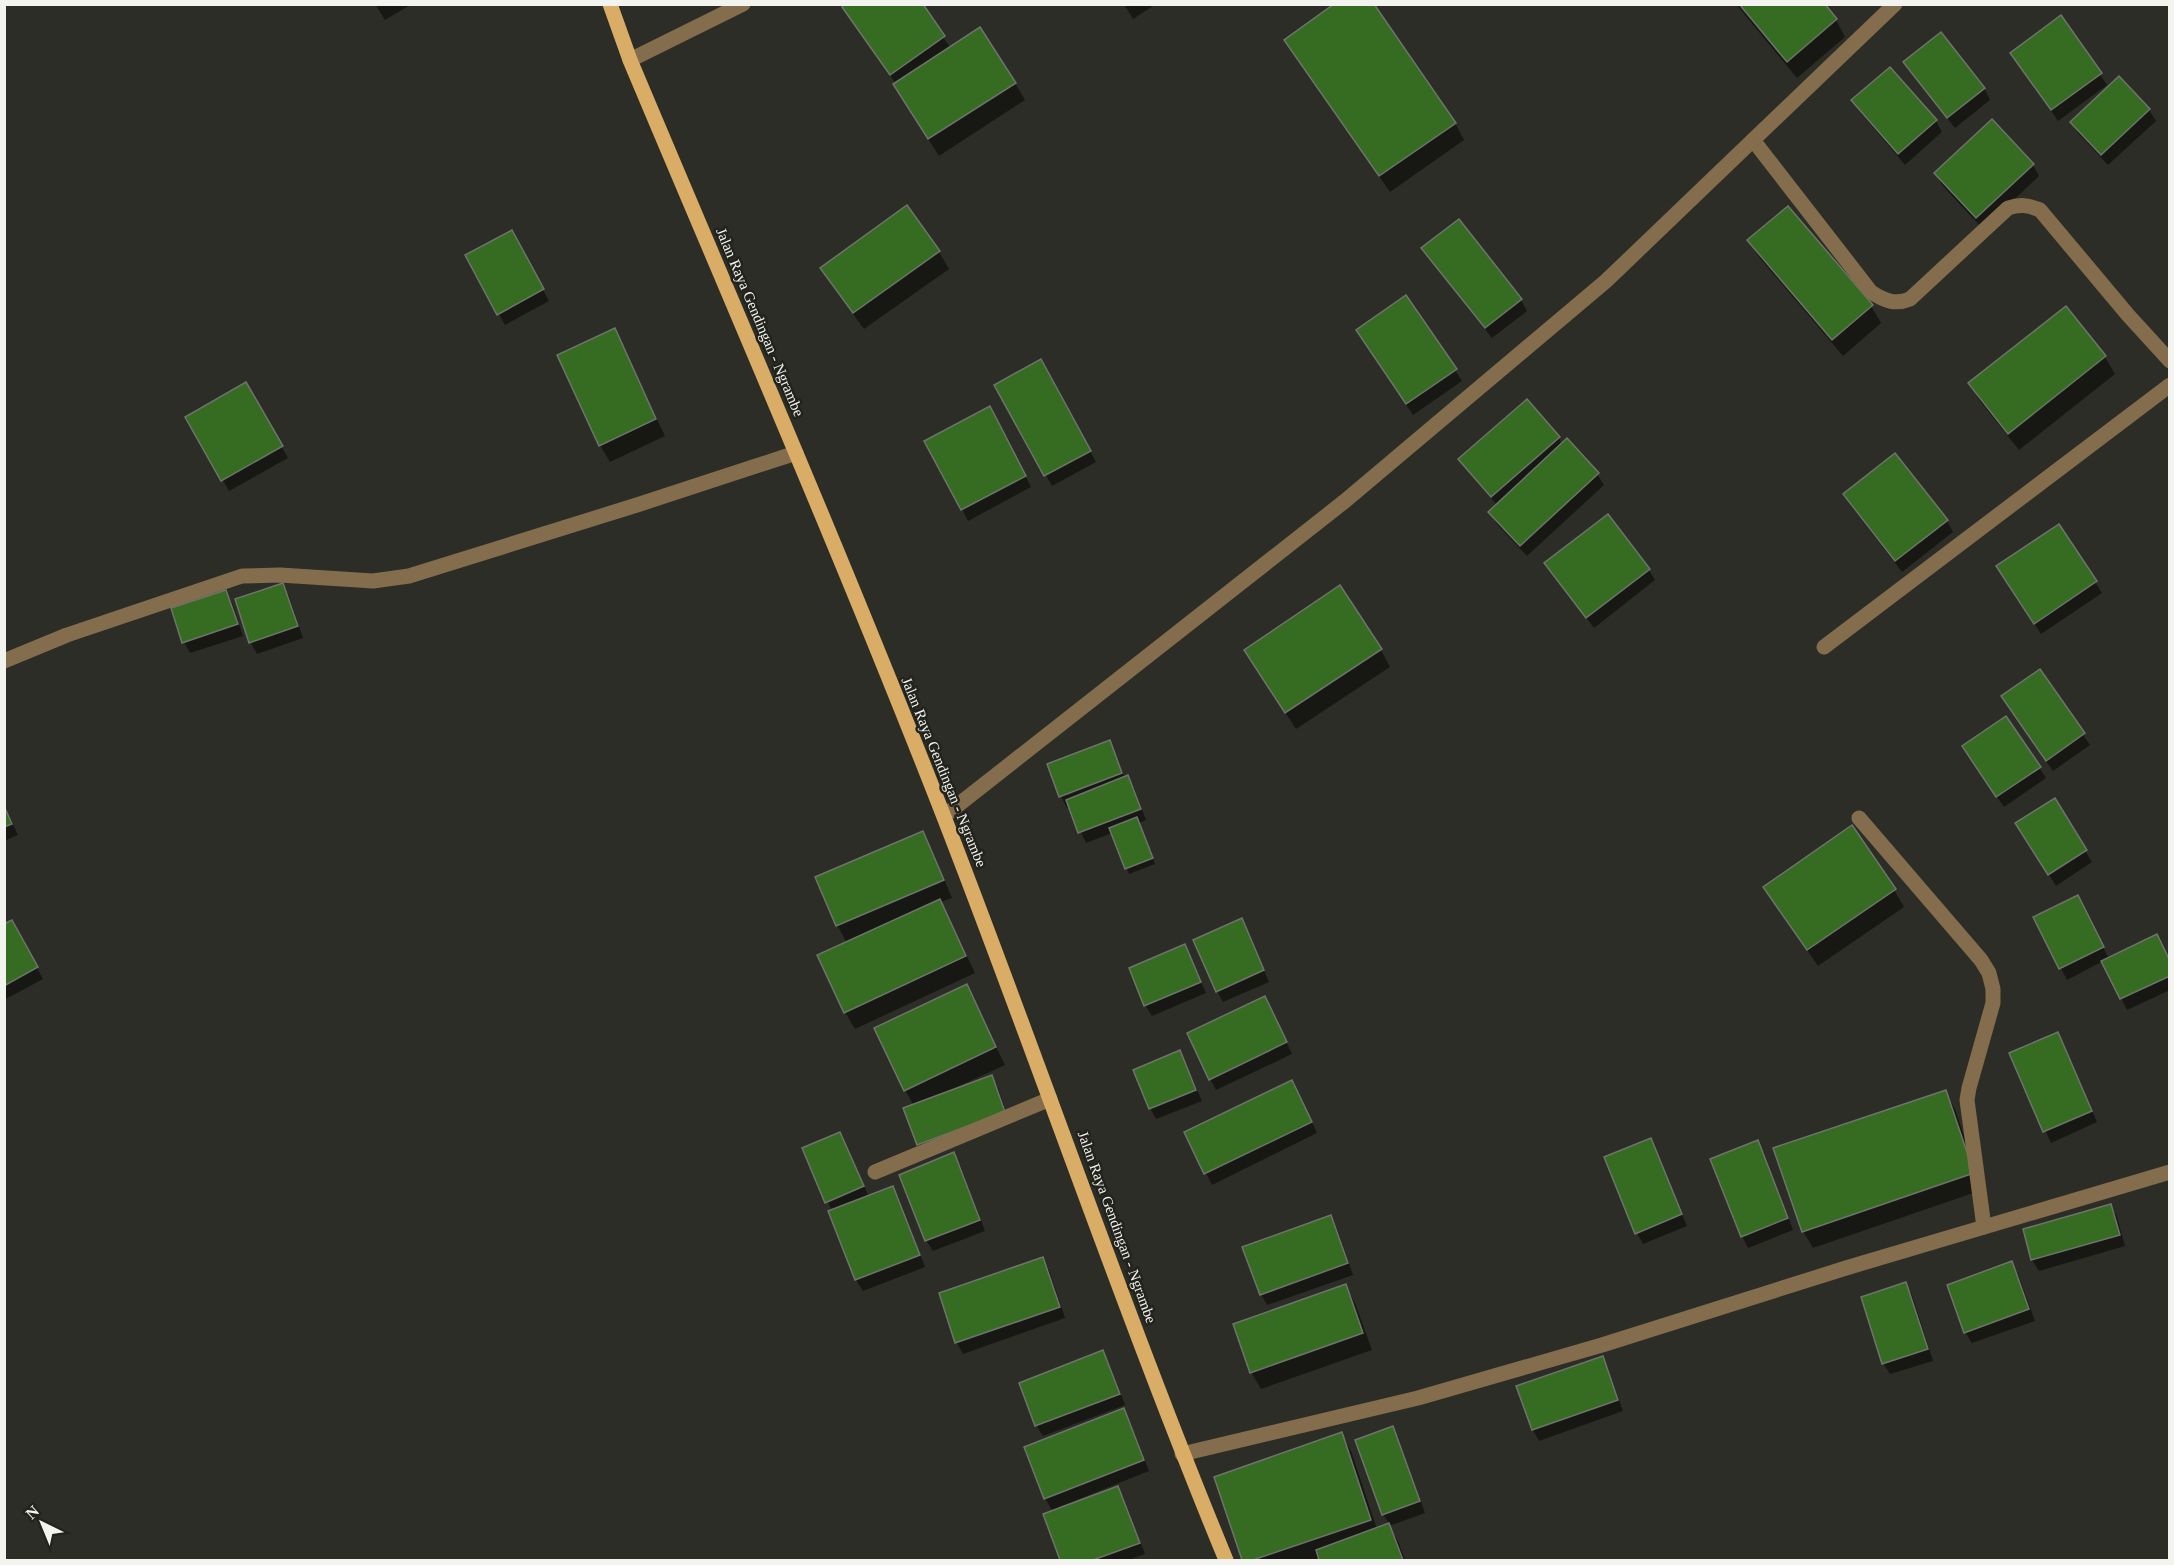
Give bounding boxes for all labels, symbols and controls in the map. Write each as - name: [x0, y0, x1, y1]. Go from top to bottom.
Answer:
- street label: Jalan Raya Gendingan - Ngrambe: [713, 225, 807, 419]
- street label: Jalan Raya Gendingan - Ngrambe: [899, 675, 990, 870]
- street label: Jalan Raya Gendingan - Ngrambe: [1075, 1129, 1159, 1326]
- north arrow: [12, 1493, 72, 1553]
- text: N: [22, 1502, 42, 1523]

